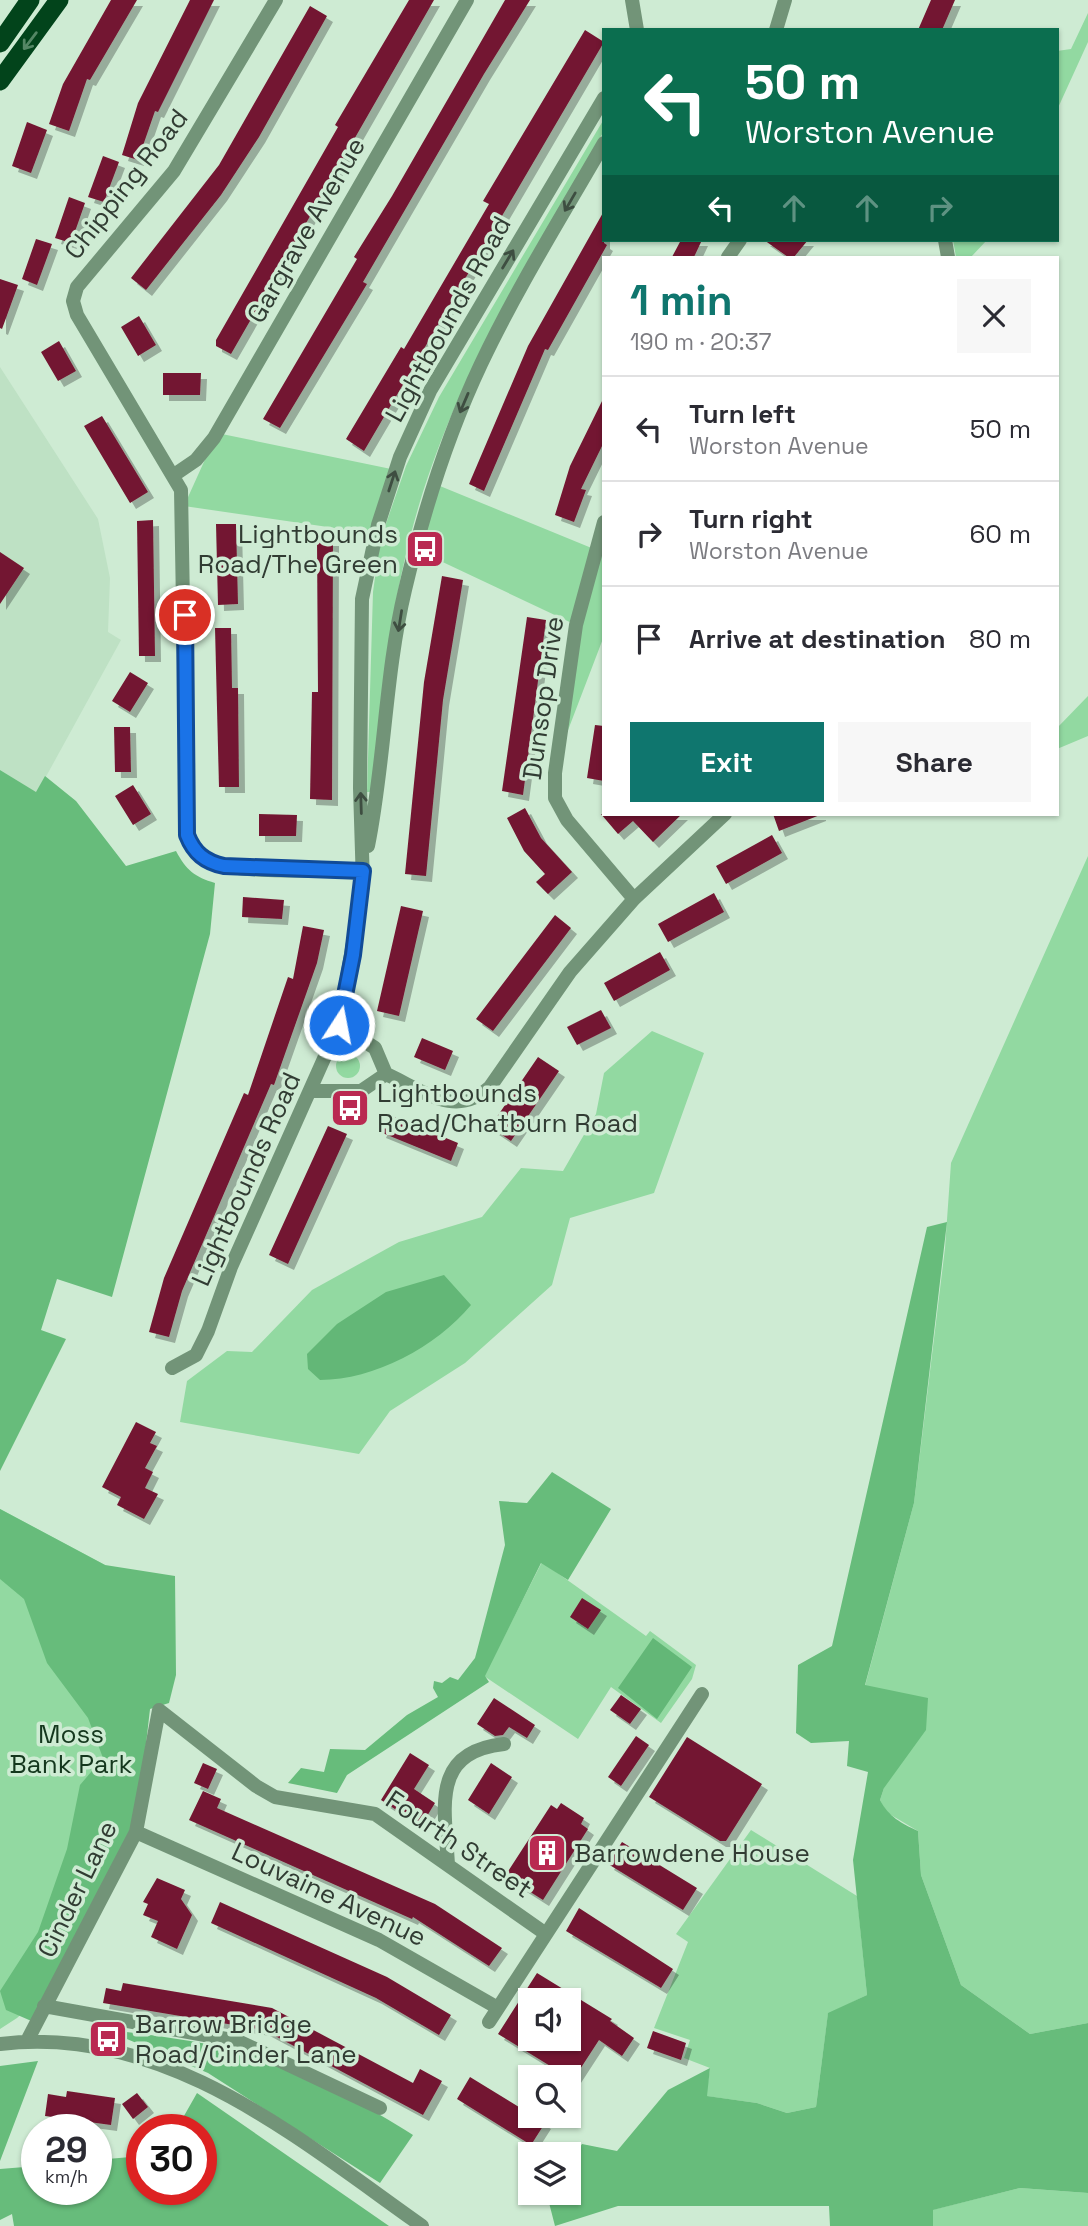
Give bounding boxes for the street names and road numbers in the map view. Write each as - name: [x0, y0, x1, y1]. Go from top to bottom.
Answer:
- street label: Chipping Road: [57, 102, 195, 266]
- street label: Gargrave Avenue: [239, 131, 373, 329]
- street label: Lightbounds Road: [377, 210, 519, 428]
- street label: Dunsop Drive: [515, 614, 571, 782]
- street label: Lightbounds Road: [184, 1067, 308, 1291]
- street label: Fourth Street: [379, 1782, 539, 1906]
- street label: Cinder Lane: [29, 1815, 125, 1963]
- street label: Louvaine Avenue: [226, 1834, 432, 1954]

